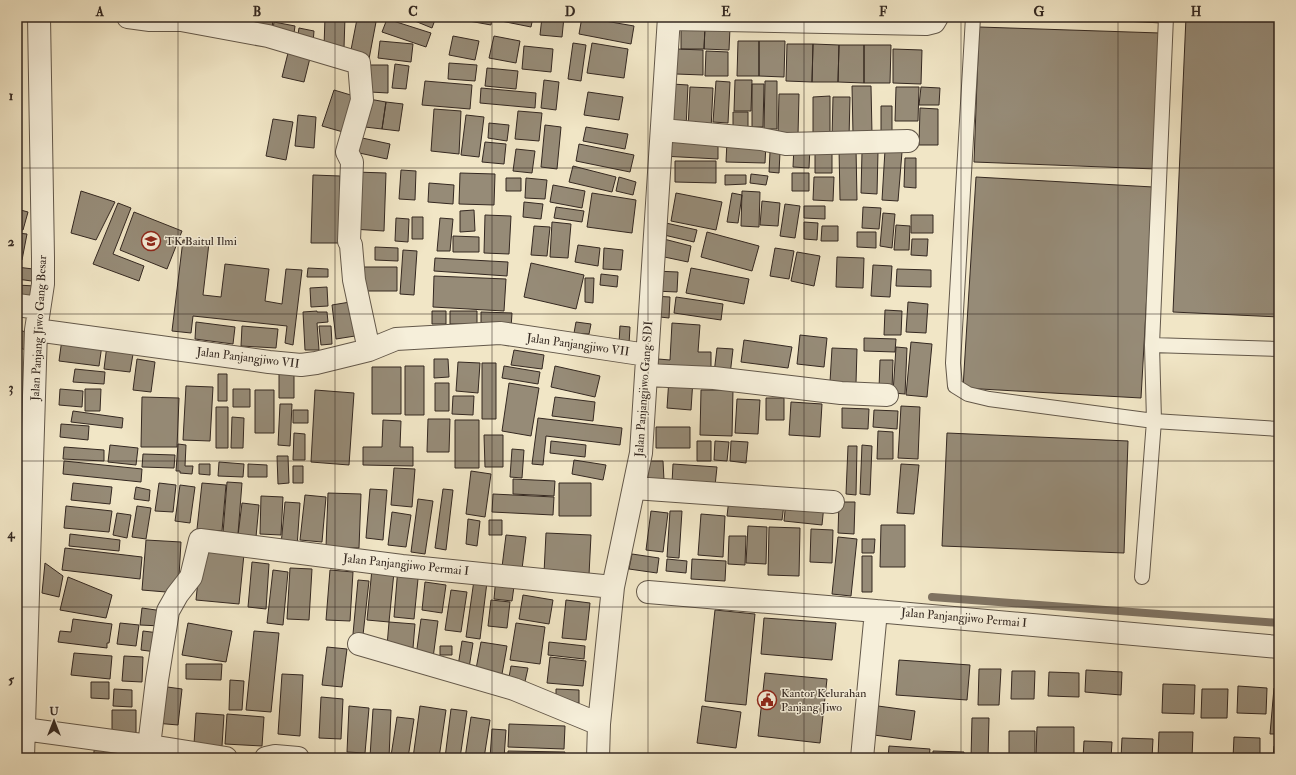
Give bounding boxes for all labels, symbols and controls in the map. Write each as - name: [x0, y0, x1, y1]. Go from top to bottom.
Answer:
- text: A: [95, 4, 105, 20]
- text: B: [253, 4, 261, 20]
- text: C: [408, 4, 418, 20]
- text: D: [565, 4, 576, 20]
- text: E: [721, 4, 731, 20]
- text: F: [879, 4, 888, 20]
- text: G: [1034, 4, 1045, 20]
- text: H: [1191, 4, 1202, 20]
- text: 1: [9, 88, 14, 104]
- school or university icon: TK Baitul Ilmi: [140, 230, 162, 252]
- text: 2: [8, 234, 15, 250]
- place label: TK Baitul Ilmi: [165, 234, 237, 249]
- street label: Jalan Panjang Jiwo Gang Besar: [28, 254, 50, 402]
- street label: Jalan Panjangjiwo Gang SDI: [632, 320, 656, 458]
- street label: Jalan Panjangjiwo VII: [525, 330, 630, 360]
- street label: Jalan Panjangjiwo VII: [195, 344, 300, 372]
- text: 3: [9, 380, 14, 396]
- text: 4: [6, 526, 15, 542]
- street label: Jalan Panjangjiwo Permai I: [341, 551, 470, 579]
- street label: Jalan Panjangjiwo Permai I: [899, 605, 1028, 631]
- text: 5: [8, 672, 14, 688]
- place label: Kantor Kelurahan Panjang Jiwo: [781, 686, 866, 715]
- public building icon: Kantor Kelurahan Panjang Jiwo: [756, 689, 778, 711]
- north arrow: [34, 701, 74, 741]
- text: U: [49, 705, 59, 718]

